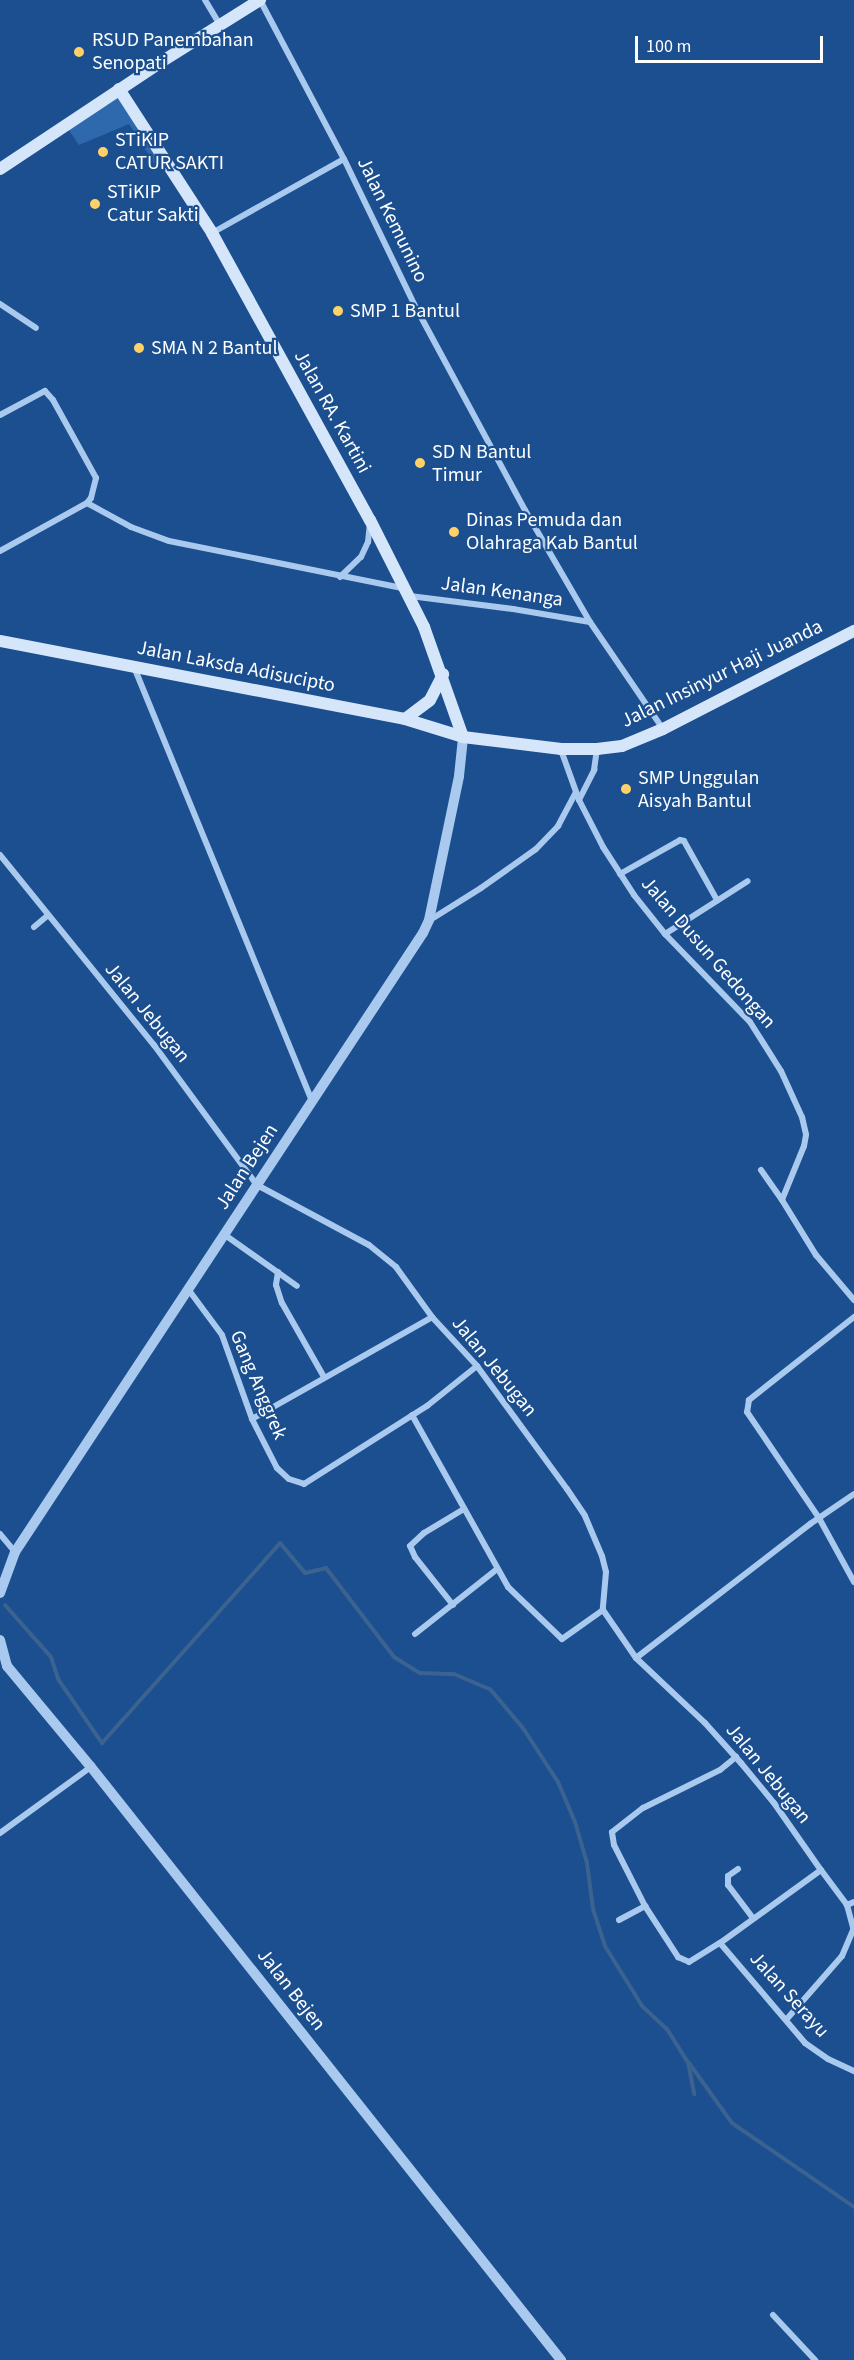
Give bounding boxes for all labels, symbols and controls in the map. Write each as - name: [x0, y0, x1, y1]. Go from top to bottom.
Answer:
- scale bar: [638, 24, 826, 62]
- place label: RSUD Panembahan Senopati: [92, 28, 254, 75]
- text: 100 m: [646, 34, 691, 59]
- marker: RSUD Panembahan Senopati: [70, 43, 88, 61]
- place label: STiKIP CATUR SAKTI: [115, 128, 224, 175]
- marker: STiKIP CATUR SAKTI: [96, 145, 110, 159]
- street label: Jalan Kemunino: [351, 154, 433, 286]
- place label: STiKIP Catur Sakti: [107, 180, 199, 227]
- marker: STiKIP Catur Sakti: [88, 197, 102, 211]
- place label: SMP 1 Bantul: [350, 299, 460, 323]
- marker: SMP 1 Bantul: [331, 304, 345, 318]
- place label: SMA N 2 Bantul: [151, 336, 277, 360]
- marker: SMA N 2 Bantul: [132, 341, 146, 355]
- street label: Jalan RA. Kartini: [288, 346, 376, 478]
- place label: SD N Bantul Timur: [432, 440, 531, 487]
- marker: SD N Bantul Timur: [413, 456, 427, 470]
- place label: Dinas Pemuda dan Olahraga Kab Bantul: [466, 508, 638, 555]
- marker: Dinas Pemuda dan Olahraga Kab Bantul: [447, 525, 461, 539]
- street label: Jalan Kenanga: [439, 572, 565, 612]
- street label: Jalan Insinyur Haji Juanda: [617, 615, 827, 733]
- street label: Jalan Laksda Adisucipto: [135, 636, 337, 698]
- place label: SMP Unggulan Aisyah Bantul: [638, 766, 760, 813]
- marker: SMP Unggulan Aisyah Bantul: [619, 782, 633, 796]
- street label: Jalan Dusun Gedongan: [636, 872, 780, 1034]
- street label: Jalan Jebugan: [99, 958, 195, 1068]
- street label: Jalan Bejen: [210, 1120, 284, 1214]
- street label: Jalan Jebugan: [446, 1312, 542, 1422]
- street label: Gang Anggrek: [224, 1327, 292, 1443]
- street label: Jalan Jebugan: [720, 1719, 816, 1829]
- street label: Jalan Bejen: [252, 1944, 330, 2036]
- street label: Jalan Serayu: [744, 1947, 834, 2043]

